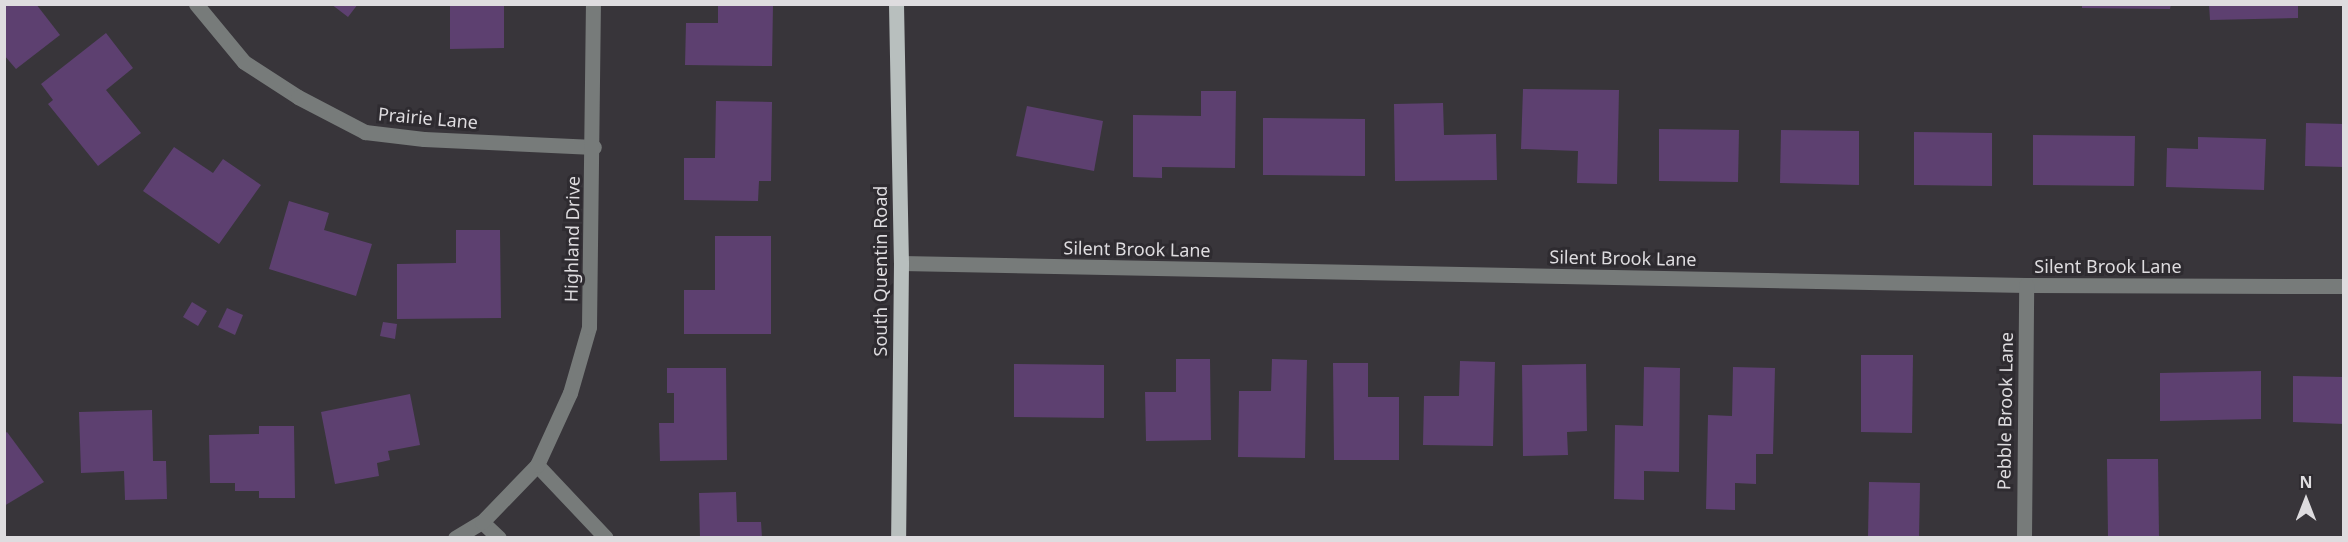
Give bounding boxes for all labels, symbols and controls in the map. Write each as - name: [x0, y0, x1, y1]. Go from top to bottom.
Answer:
- street label: Prairie Lane: [377, 103, 479, 133]
- street label: Highland Drive: [560, 176, 584, 302]
- street label: South Quentin Road: [869, 186, 891, 356]
- street label: Silent Brook Lane: [1063, 237, 1211, 261]
- street label: Silent Brook Lane: [1549, 246, 1697, 270]
- street label: Silent Brook Lane: [2034, 255, 2182, 277]
- street label: Pebble Brook Lane: [1993, 332, 2017, 490]
- north arrow: [2276, 470, 2336, 530]
- text: N: [2299, 471, 2313, 493]

